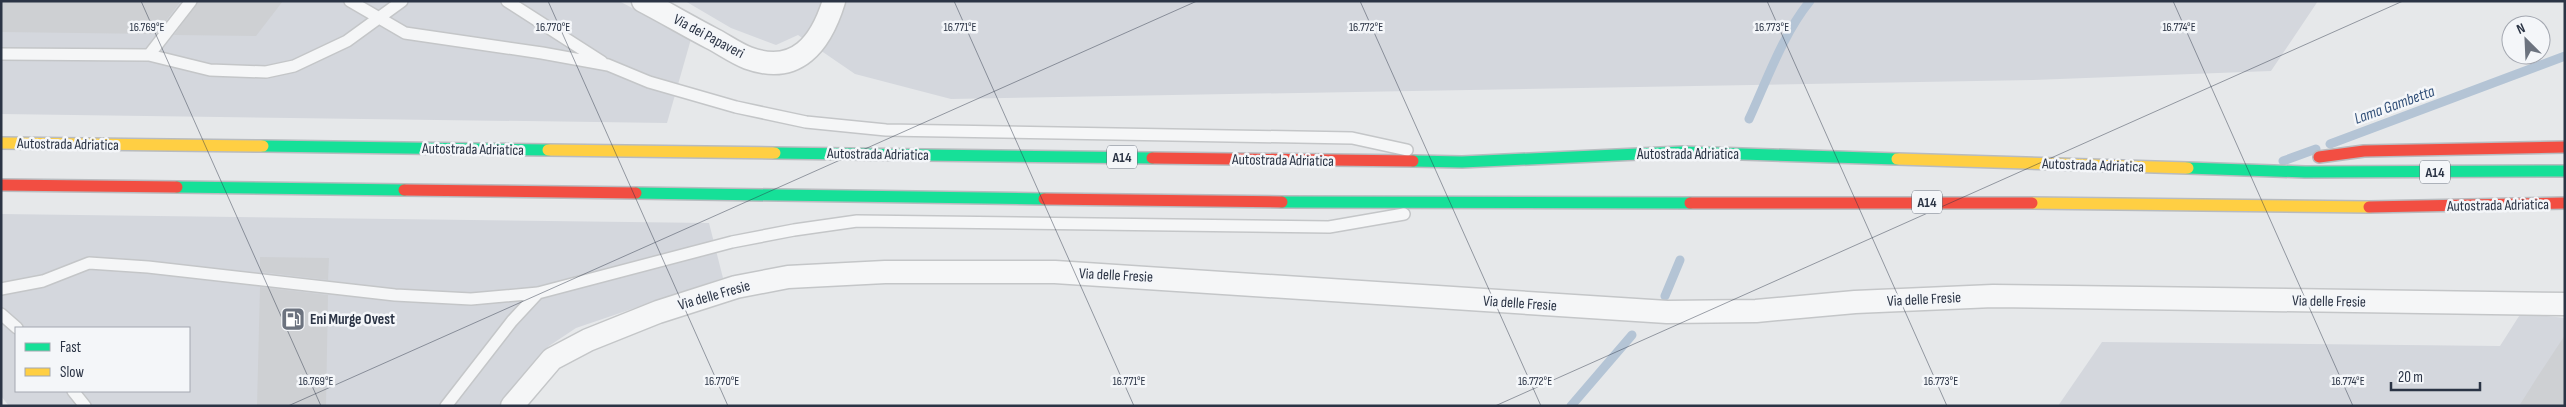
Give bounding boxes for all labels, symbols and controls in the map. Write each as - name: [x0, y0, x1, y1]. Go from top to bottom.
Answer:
- street label: Via dei Papaveri: [670, 10, 748, 63]
- north arrow: [2501, 15, 2551, 65]
- text: N: [2514, 19, 2528, 38]
- text: 16.769°E: [130, 20, 164, 35]
- text: 16.770°E: [536, 20, 570, 35]
- text: 16.771°E: [944, 20, 977, 35]
- text: 16.772°E: [1349, 20, 1383, 35]
- text: 16.773°E: [1755, 20, 1789, 35]
- text: 16.774°E: [2162, 20, 2196, 35]
- water label: Lama Gambetta: [2352, 82, 2438, 129]
- street label: Autostrada Adriatica: [16, 134, 119, 155]
- street label: Autostrada Adriatica: [421, 139, 524, 160]
- street label: Autostrada Adriatica: [826, 144, 929, 165]
- street label: Autostrada Adriatica: [1636, 145, 1739, 164]
- road number: A14: [1107, 146, 1137, 168]
- street label: Autostrada Adriatica: [1231, 150, 1334, 171]
- street label: Autostrada Adriatica: [2041, 154, 2144, 177]
- road number: A14: [2420, 160, 2450, 183]
- road number: A14: [1912, 190, 1942, 213]
- street label: Autostrada Adriatica: [2446, 195, 2549, 216]
- street label: Via delle Fresie: [1079, 264, 1153, 287]
- street label: Via delle Fresie: [676, 276, 752, 315]
- street label: Via delle Fresie: [1887, 288, 1961, 311]
- street label: Via delle Fresie: [1482, 291, 1558, 316]
- street label: Via delle Fresie: [2292, 291, 2366, 312]
- fuel station icon: Eni Murge Ovest: [280, 306, 306, 332]
- place label: Eni Murge Ovest: [310, 310, 395, 329]
- legend: [15, 327, 190, 392]
- text: Fast: [60, 338, 82, 357]
- scale bar: [2391, 360, 2480, 392]
- text: Slow: [60, 363, 84, 382]
- text: 20 m: [2398, 368, 2423, 387]
- text: 16.769°E: [299, 374, 333, 389]
- text: 16.770°E: [705, 374, 739, 389]
- text: 16.771°E: [1113, 374, 1146, 389]
- text: 16.772°E: [1518, 374, 1552, 389]
- text: 16.773°E: [1924, 374, 1958, 389]
- text: 16.774°E: [2331, 374, 2365, 389]

